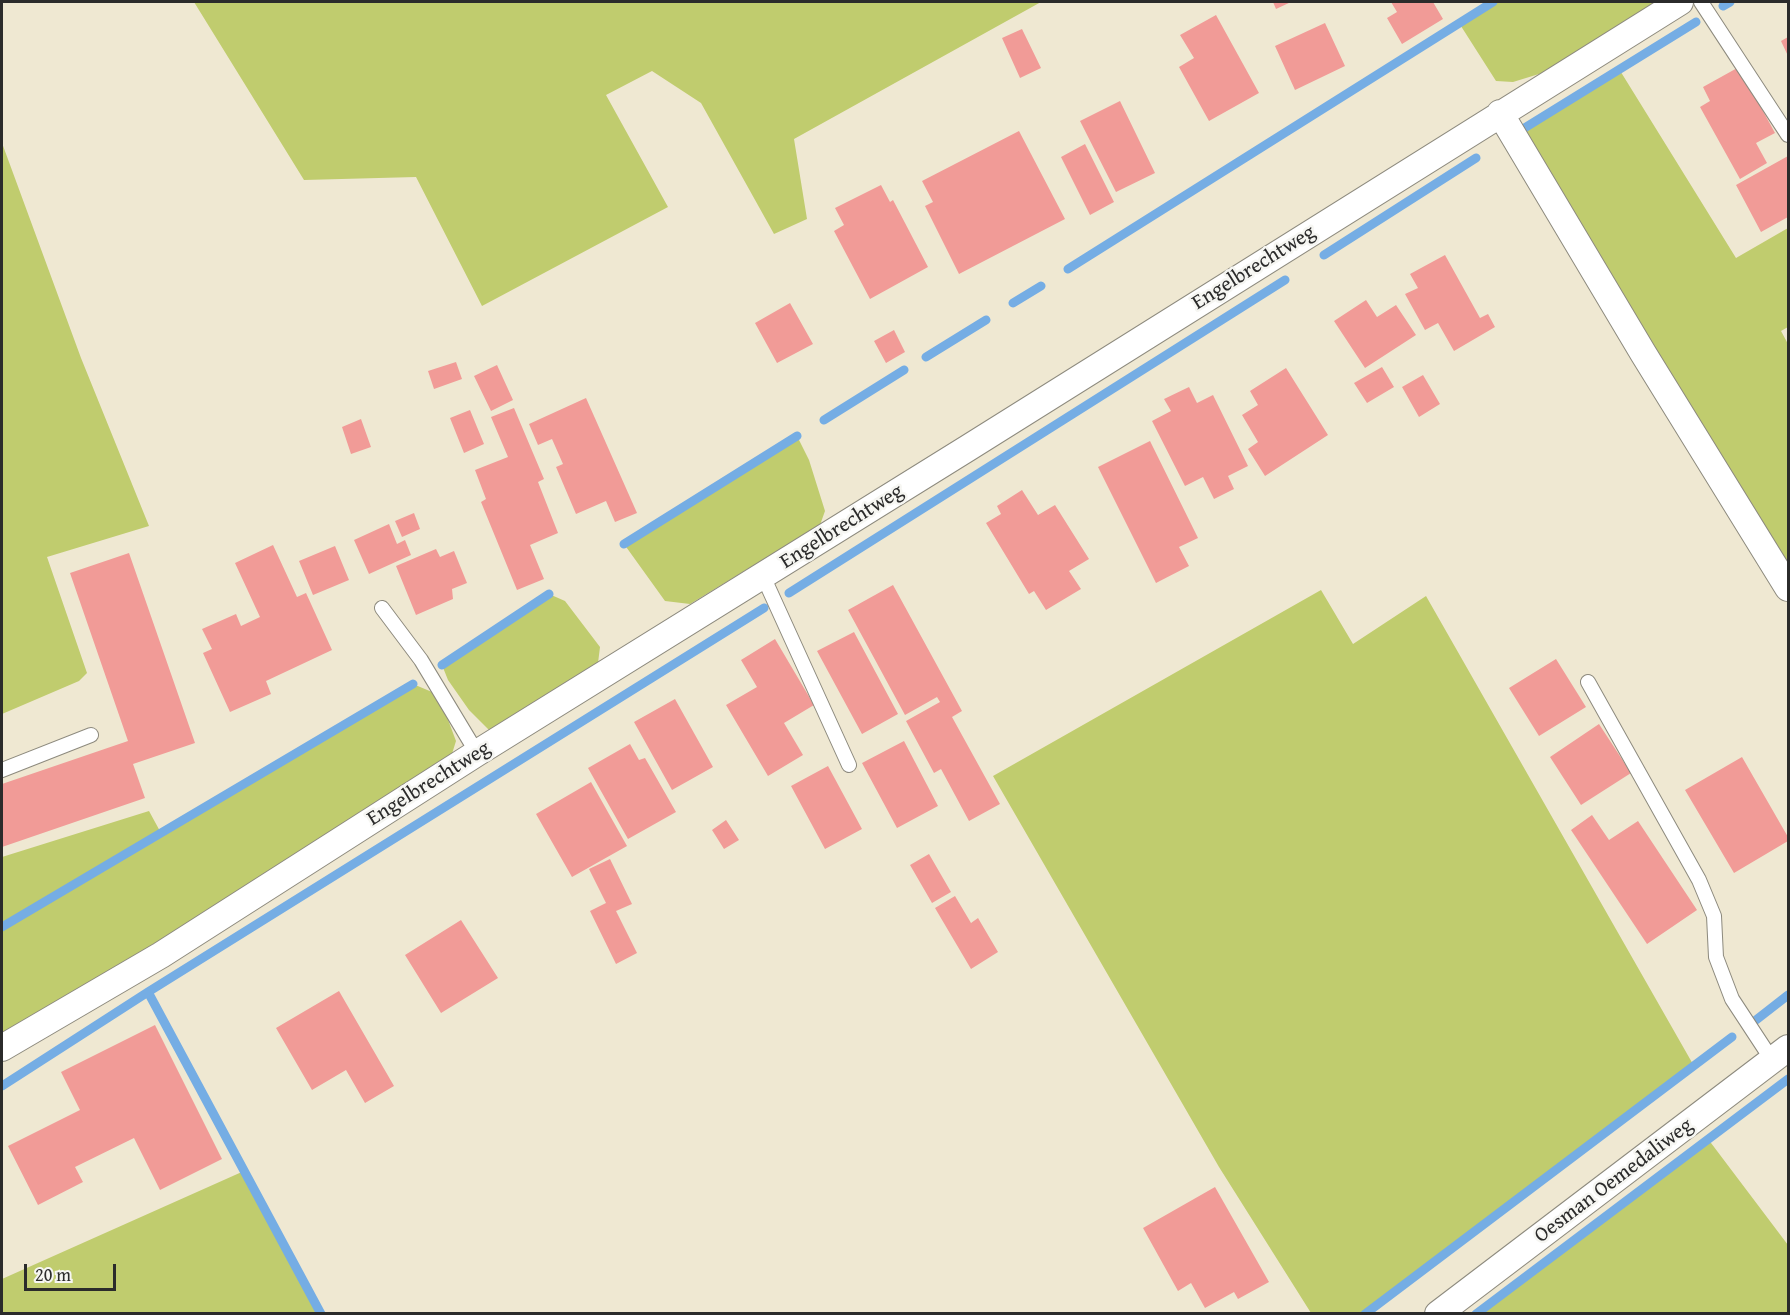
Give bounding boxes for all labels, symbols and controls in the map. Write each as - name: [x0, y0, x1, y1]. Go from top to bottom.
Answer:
- street label: Engelbrechtweg: [1188, 220, 1320, 316]
- street label: Engelbrechtweg: [776, 479, 908, 575]
- street label: Engelbrechtweg: [363, 736, 495, 832]
- street label: Oesman Oemedaliweg: [1530, 1113, 1698, 1249]
- scale bar: [27, 1252, 118, 1290]
- text: 20 m: [35, 1261, 71, 1288]

